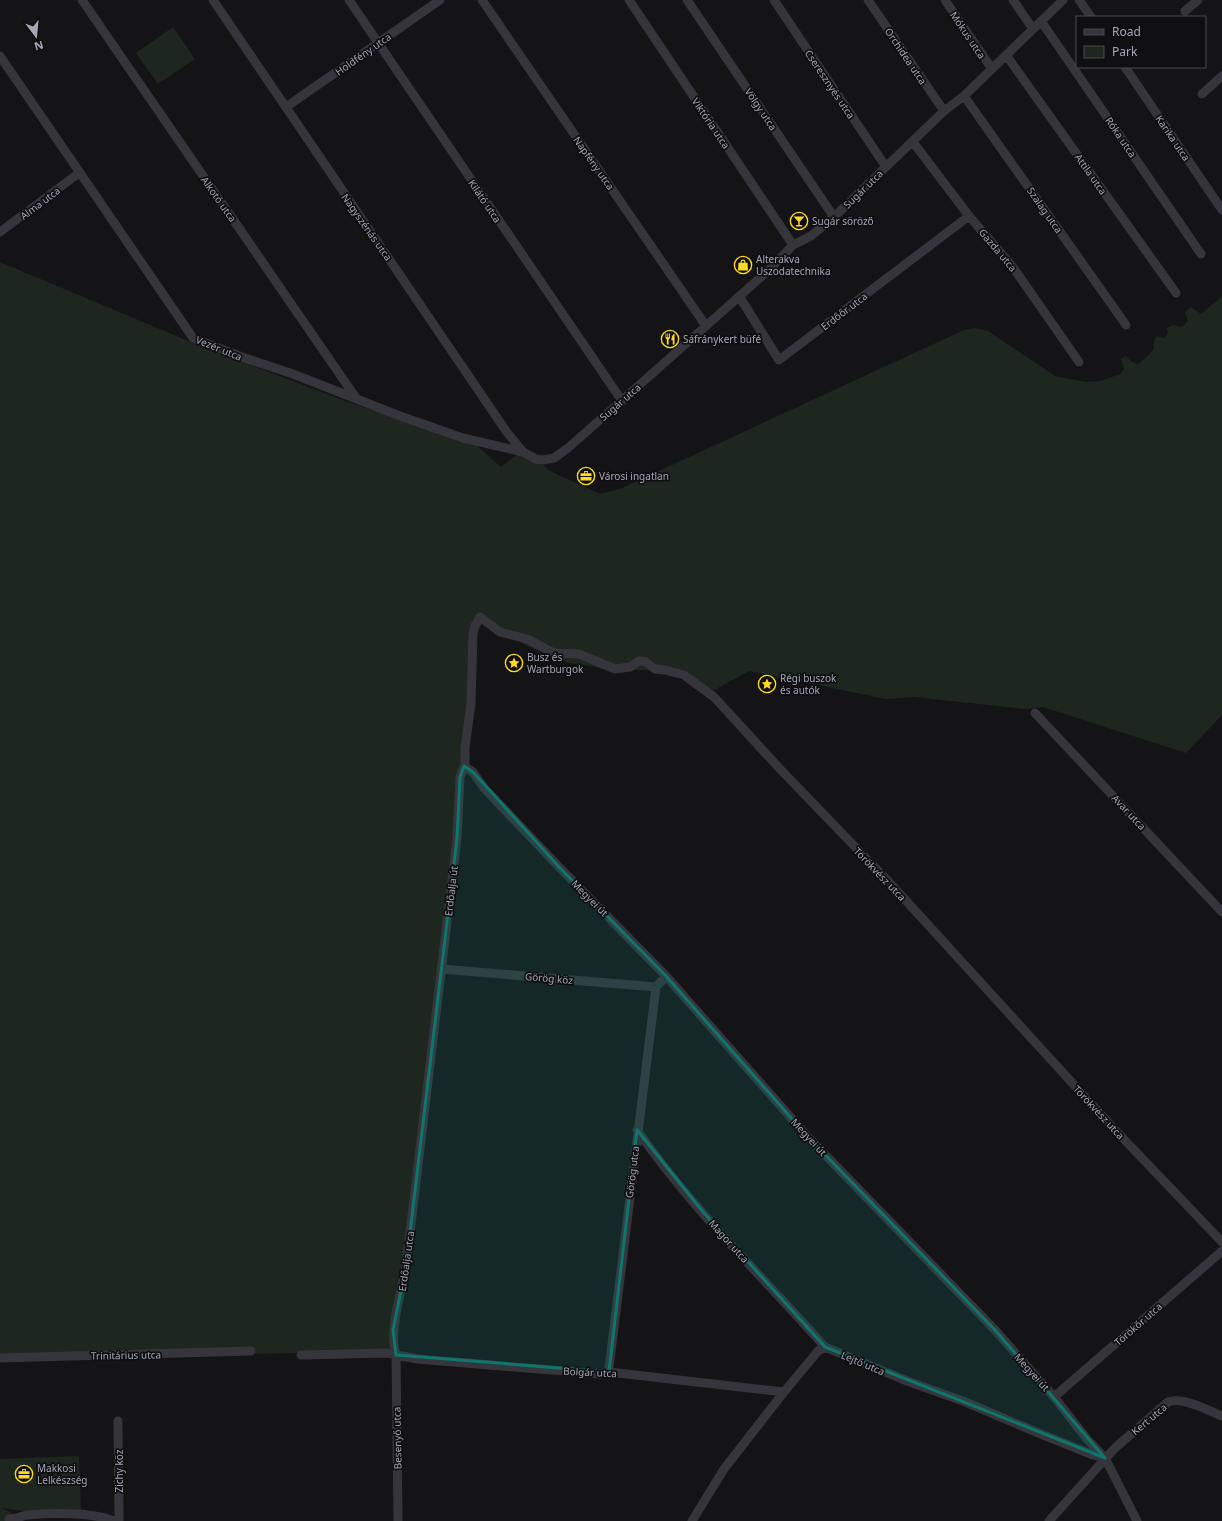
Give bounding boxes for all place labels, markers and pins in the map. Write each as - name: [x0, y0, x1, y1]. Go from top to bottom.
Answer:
- bar icon: Sugár söröző: [789, 211, 809, 231]
- place label: Sugár söröző: [812, 214, 874, 228]
- place label: Alterakva Uszodatechnika: [756, 252, 831, 278]
- shop icon: Alterakva Uszodatechnika: [733, 255, 753, 275]
- restaurant icon: Sáfránykert büfé: [660, 329, 680, 349]
- place label: Sáfránykert büfé: [683, 332, 761, 346]
- office icon: Városi ingatlan: [576, 466, 596, 486]
- place label: Városi ingatlan: [599, 469, 669, 483]
- place label: Busz és Wartburgok: [527, 650, 584, 676]
- place icon: Busz és Wartburgok: [504, 653, 524, 673]
- place label: Régi buszok és autók: [780, 671, 837, 697]
- place icon: Régi buszok és autók: [757, 674, 777, 694]
- place label: Makkosi Lelkészség: [37, 1461, 88, 1487]
- office icon: Makkosi Lelkészség: [14, 1464, 34, 1484]

